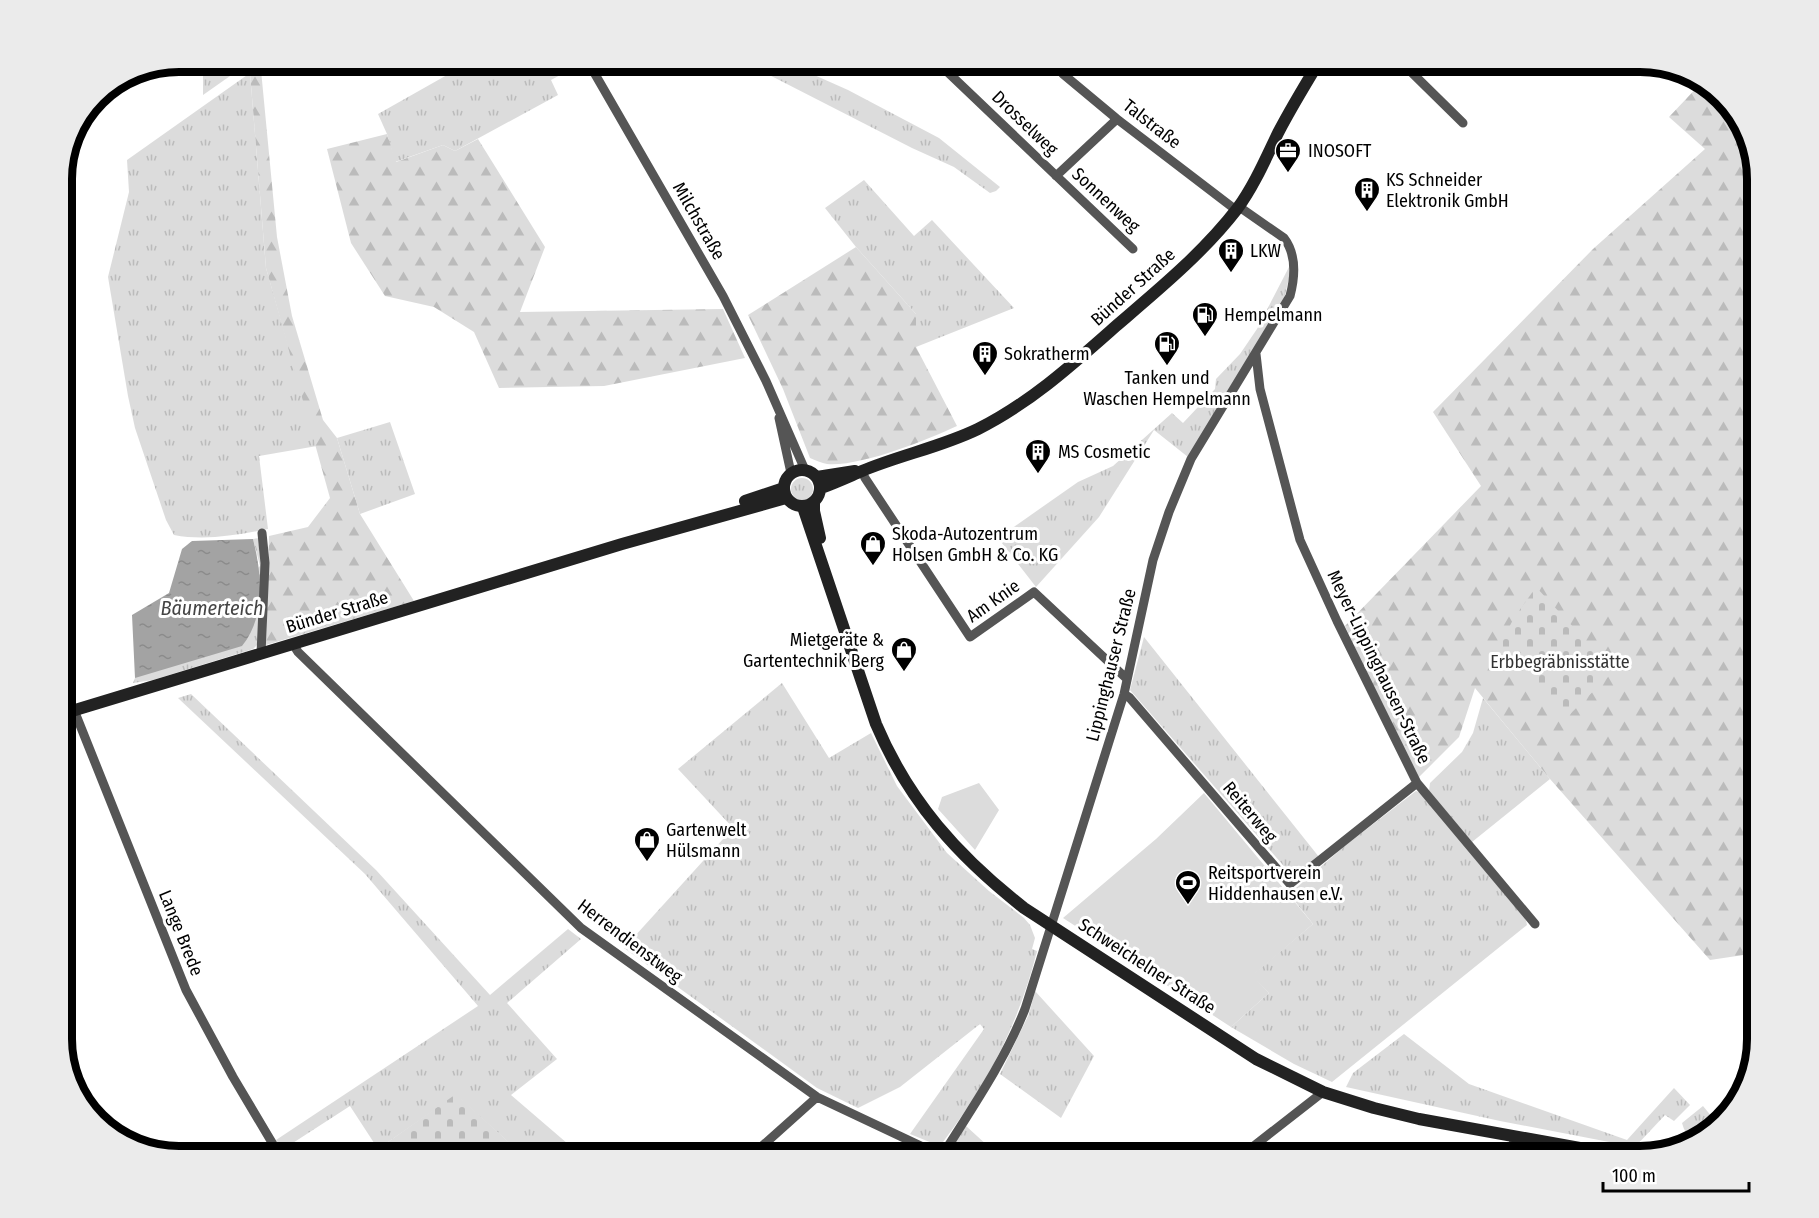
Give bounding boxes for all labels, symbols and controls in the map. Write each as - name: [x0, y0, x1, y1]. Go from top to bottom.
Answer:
- street label: Drosselweg: [987, 86, 1063, 160]
- street label: Talstraße: [1119, 95, 1185, 154]
- office icon: INOSOFT: [1273, 136, 1303, 174]
- place label: INOSOFT: [1308, 140, 1372, 162]
- street label: Sonnenweg: [1067, 163, 1145, 237]
- place label: KS Schneider Elektronik GmbH: [1386, 169, 1509, 212]
- building icon: KS Schneider Elektronik GmbH: [1352, 175, 1382, 213]
- street label: Milchstraße: [668, 178, 730, 264]
- building icon: LKW: [1216, 236, 1246, 274]
- place label: LKW: [1250, 240, 1281, 262]
- street label: Bünder Straße: [1086, 243, 1180, 331]
- fuel station icon: Hempelmann: [1190, 300, 1220, 338]
- place label: Hempelmann: [1224, 304, 1323, 326]
- fuel station icon: Tanken und Waschen Hempelmann: [1152, 329, 1182, 367]
- building icon: Sokratherm: [970, 339, 1000, 377]
- place label: Sokratherm: [1004, 343, 1090, 365]
- place label: Tanken und Waschen Hempelmann: [1083, 367, 1251, 410]
- building icon: MS Cosmetic: [1023, 437, 1053, 475]
- place label: MS Cosmetic: [1058, 441, 1151, 463]
- place label: Skoda-Autozentrum Holsen GmbH & Co. KG: [892, 523, 1058, 566]
- shop icon: Skoda-Autozentrum Holsen GmbH & Co. KG: [858, 529, 888, 567]
- street label: Meyer-Lippinghausen-Straße: [1323, 567, 1436, 767]
- street label: Am Knie: [962, 575, 1024, 627]
- street label: Bünder Straße: [283, 586, 391, 638]
- street label: Lippinghauser Straße: [1081, 586, 1141, 744]
- water label: Bäumerteich: [160, 596, 264, 620]
- place label: Mietgeräte & Gartentechnik Berg: [743, 629, 885, 672]
- shop icon: Mietgeräte & Gartentechnik Berg: [889, 635, 919, 673]
- park label: Erbbegräbnisstätte: [1490, 651, 1630, 673]
- street label: Reiterweg: [1218, 777, 1282, 847]
- place label: Gartenwelt Hülsmann: [666, 819, 747, 862]
- shop icon: Gartenwelt Hülsmann: [632, 825, 662, 863]
- place label: Reitsportverein Hiddenhausen e.V.: [1208, 862, 1343, 905]
- sports icon: Reitsportverein Hiddenhausen e.V.: [1173, 868, 1203, 906]
- street label: Lange Brede: [154, 887, 208, 979]
- street label: Herrendienstweg: [573, 894, 687, 988]
- street label: Schweichelner Straße: [1074, 913, 1220, 1019]
- scale bar: [1603, 1155, 1748, 1193]
- text: 100 m: [1612, 1165, 1656, 1187]

